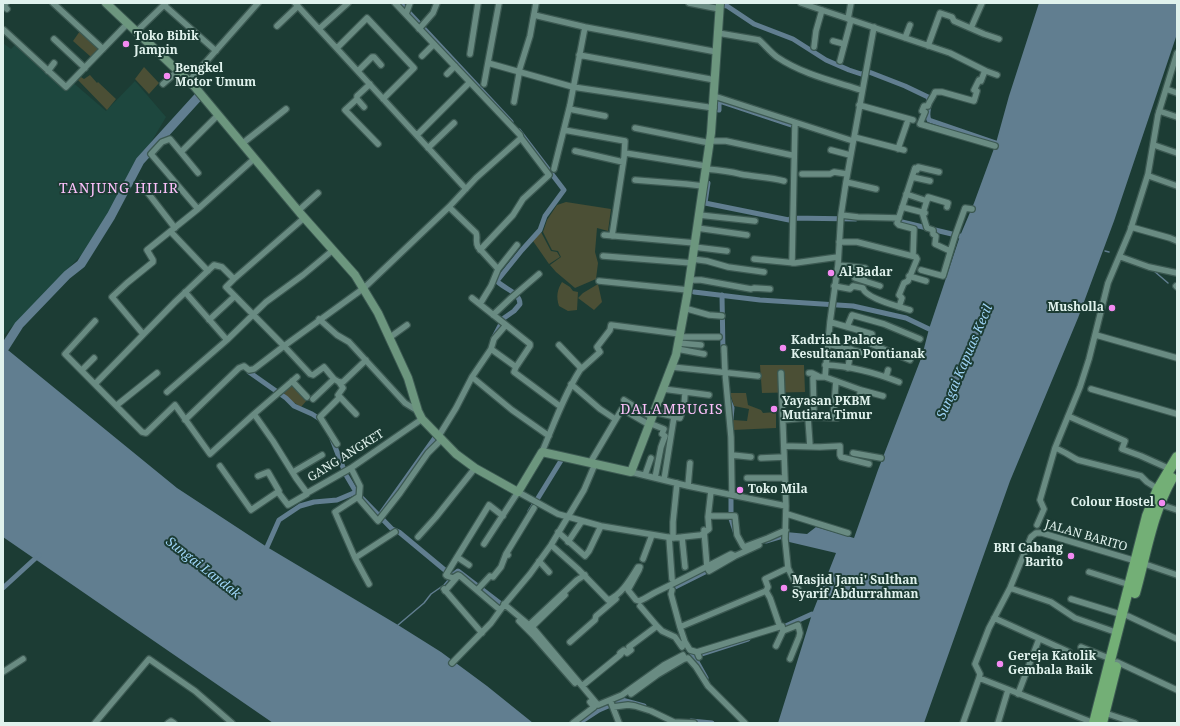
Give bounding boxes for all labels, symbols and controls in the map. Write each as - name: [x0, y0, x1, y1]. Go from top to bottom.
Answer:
- place label: Toko Bibik Jampin: [134, 30, 199, 58]
- marker: Toko Bibik Jampin: [121, 39, 131, 49]
- place label: Bengkel Motor Umum: [175, 62, 256, 90]
- marker: Bengkel Motor Umum: [162, 71, 172, 81]
- district label: TANJUNG HILIR: [59, 181, 179, 197]
- place label: Al-Badar: [839, 266, 893, 280]
- marker: Al-Badar: [826, 268, 836, 278]
- place label: Musholla: [1048, 301, 1104, 315]
- water label: Sungai Kapuas Kecil: [934, 302, 996, 422]
- marker: Musholla: [1107, 303, 1117, 313]
- place label: Kadriah Palace Kesultanan Pontianak: [791, 334, 925, 362]
- marker: Kadriah Palace Kesultanan Pontianak: [778, 343, 788, 353]
- place label: Yayasan PKBM Mutiara Timur: [782, 395, 872, 423]
- district label: DALAMBUGIS: [620, 402, 724, 418]
- marker: Yayasan PKBM Mutiara Timur: [769, 404, 779, 414]
- street label: GANG ANGKET: [305, 427, 387, 485]
- place label: Toko Mila: [748, 483, 808, 497]
- marker: Toko Mila: [735, 485, 745, 495]
- place label: Colour Hostel: [1071, 496, 1154, 510]
- marker: Colour Hostel: [1157, 498, 1167, 508]
- street label: JALAN BARITO: [1043, 517, 1129, 555]
- water label: Sungai Landak: [163, 534, 243, 602]
- place label: BRI Cabang Barito: [994, 542, 1063, 570]
- marker: BRI Cabang Barito: [1066, 551, 1076, 561]
- place label: Masjid Jami' Sulthan Syarif Abdurrahman: [792, 574, 919, 602]
- marker: Masjid Jami' Sulthan Syarif Abdurrahman: [779, 583, 789, 593]
- place label: Gereja Katolik Gembala Baik: [1008, 650, 1096, 678]
- marker: Gereja Katolik Gembala Baik: [995, 659, 1005, 669]

